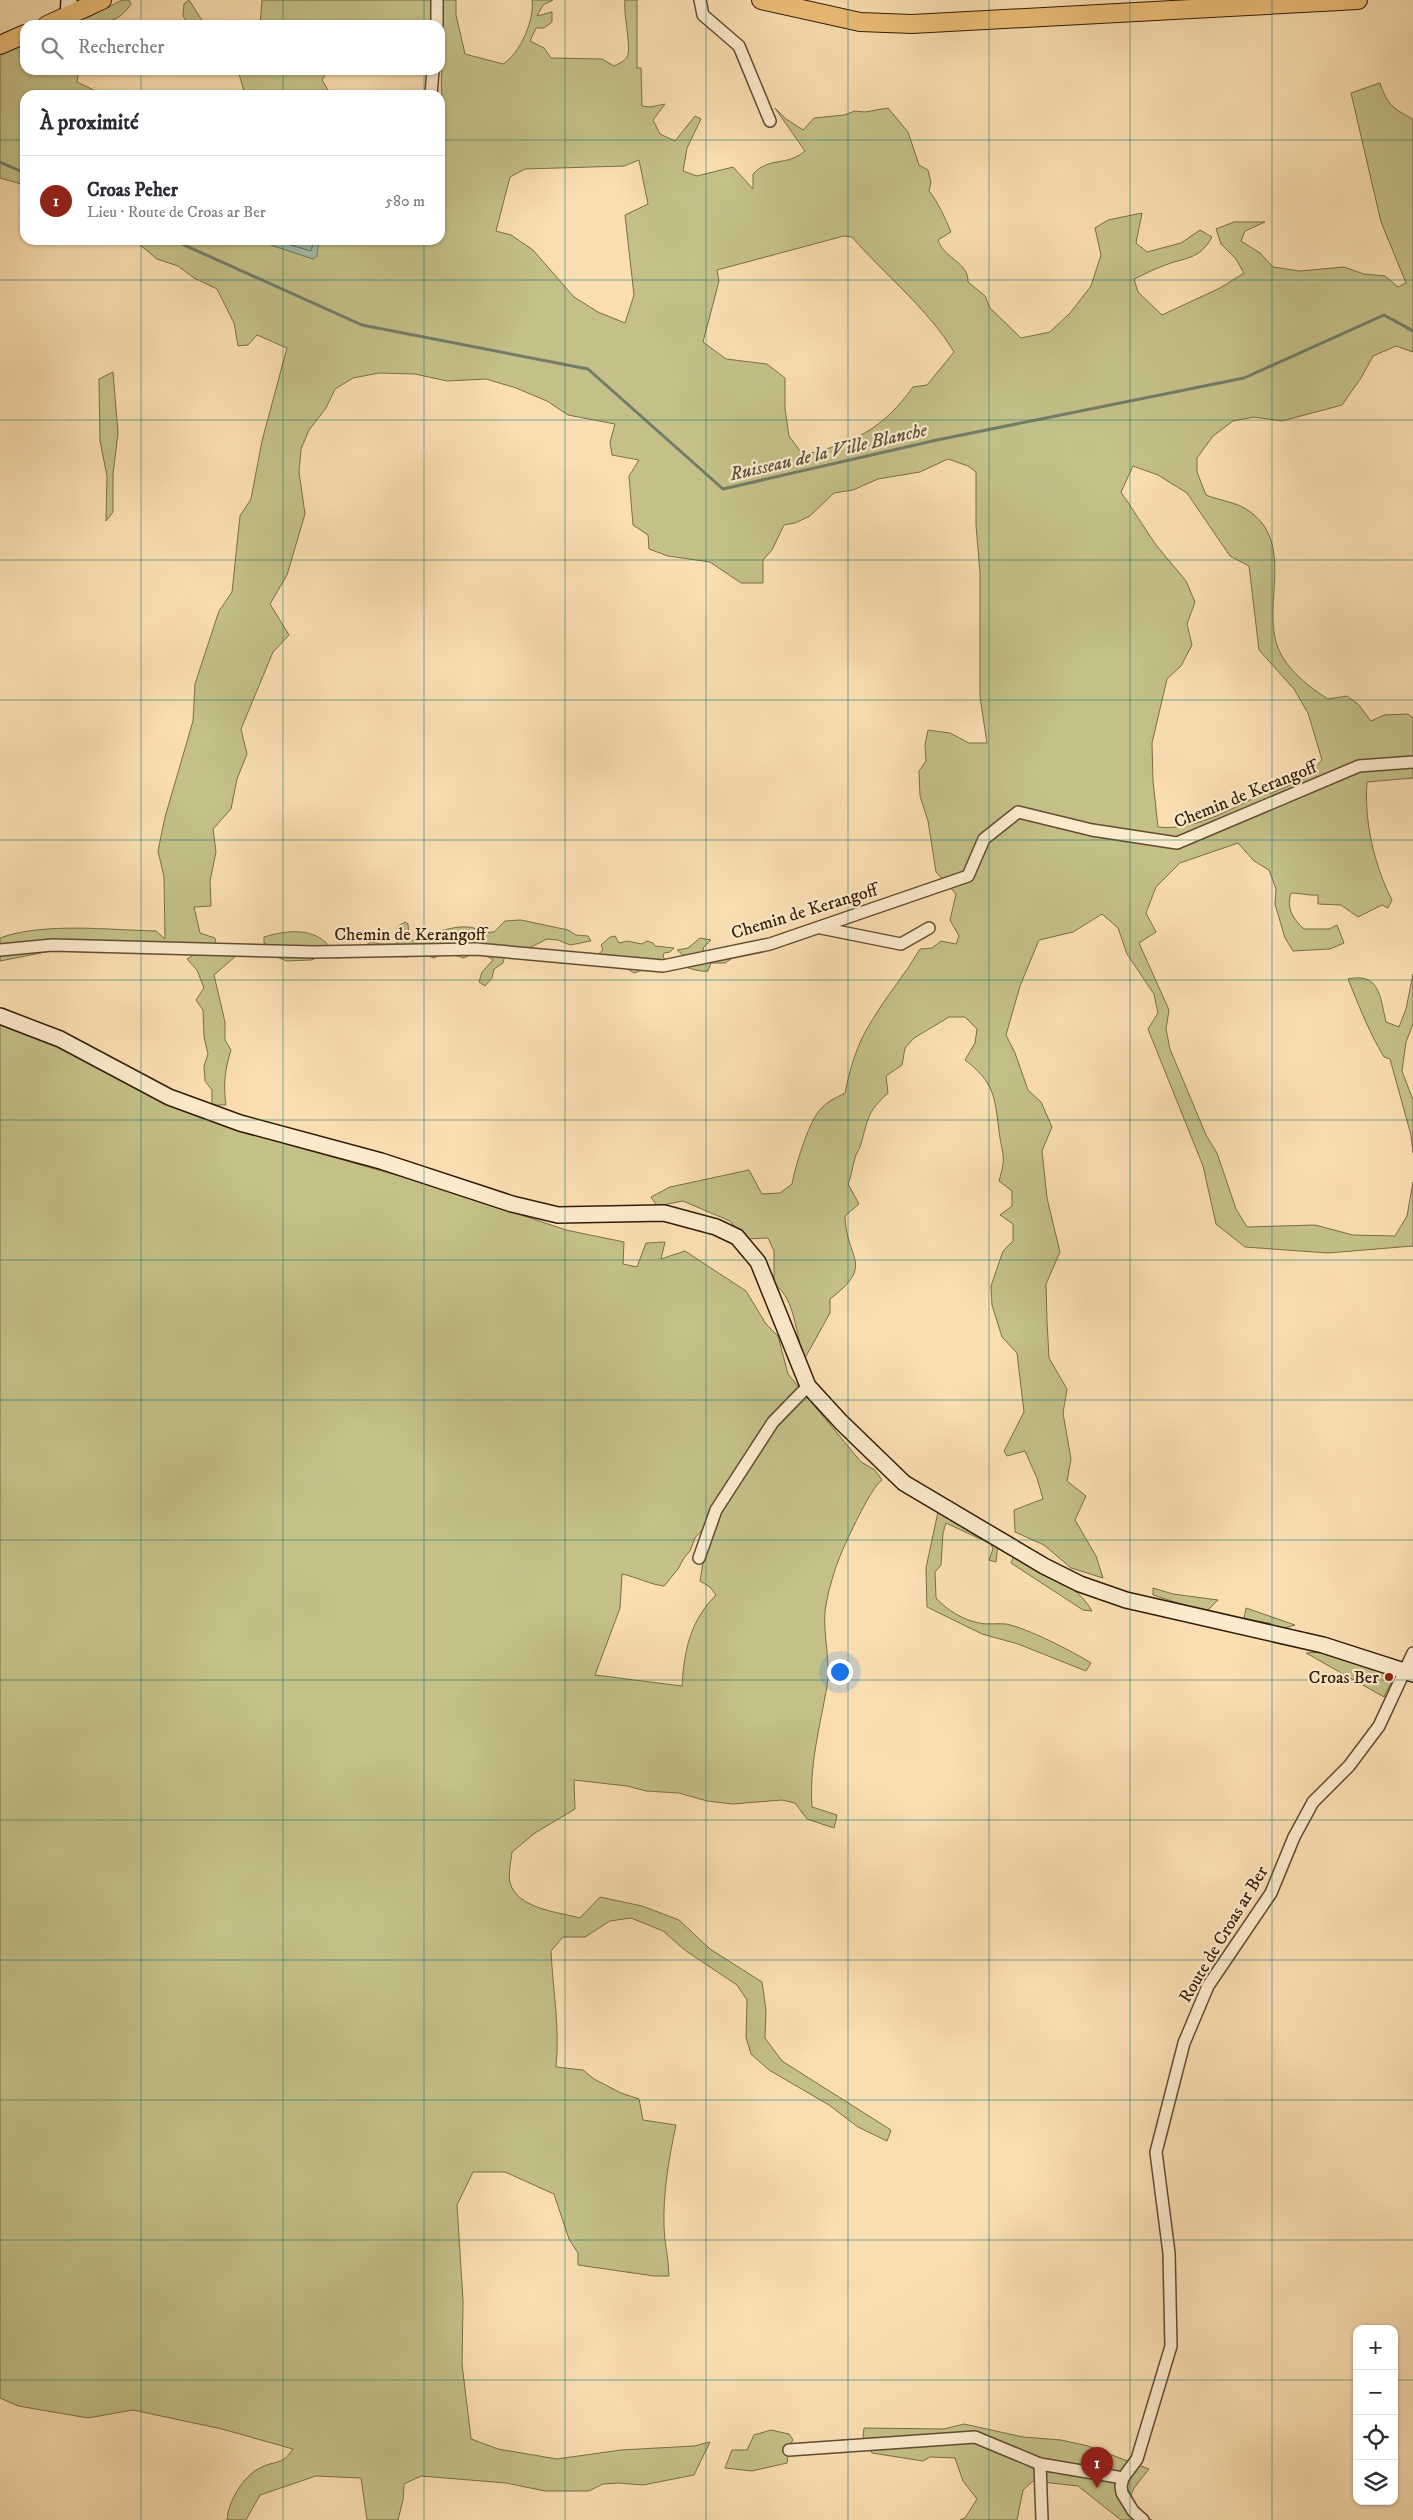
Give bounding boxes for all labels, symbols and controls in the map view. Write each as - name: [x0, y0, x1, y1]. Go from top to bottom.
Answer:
- search box: [20, 20, 445, 75]
- icon: search: [38, 34, 66, 62]
- text: Rechercher: [78, 36, 164, 59]
- text: À proximité: [40, 110, 139, 136]
- text: Croas Peher: [87, 179, 178, 202]
- text: 1: [53, 191, 59, 211]
- text: 580 m: [385, 191, 425, 211]
- text: Lieu · Route de Croas ar Ber: [87, 202, 266, 222]
- water label: Ruisseau de la Ville Blanche: [726, 418, 930, 487]
- street label: Chemin de Kerangoff: [1171, 755, 1323, 834]
- street label: Chemin de Kerangoff: [729, 878, 883, 945]
- street label: Chemin de Kerangoff: [334, 924, 489, 946]
- your location: [827, 1659, 853, 1685]
- place label: Croas Ber: [1309, 1667, 1379, 1689]
- marker: Croas Ber: [1383, 1671, 1395, 1683]
- street label: Route de Croas ar Ber: [1174, 1862, 1273, 2007]
- map controls: [1353, 2325, 1398, 2505]
- button: +: [1353, 2325, 1398, 2370]
- button: −: [1353, 2370, 1398, 2415]
- button: locate: [1353, 2415, 1398, 2460]
- pin: 1: [1081, 2447, 1113, 2488]
- button: layers: [1353, 2460, 1398, 2505]

